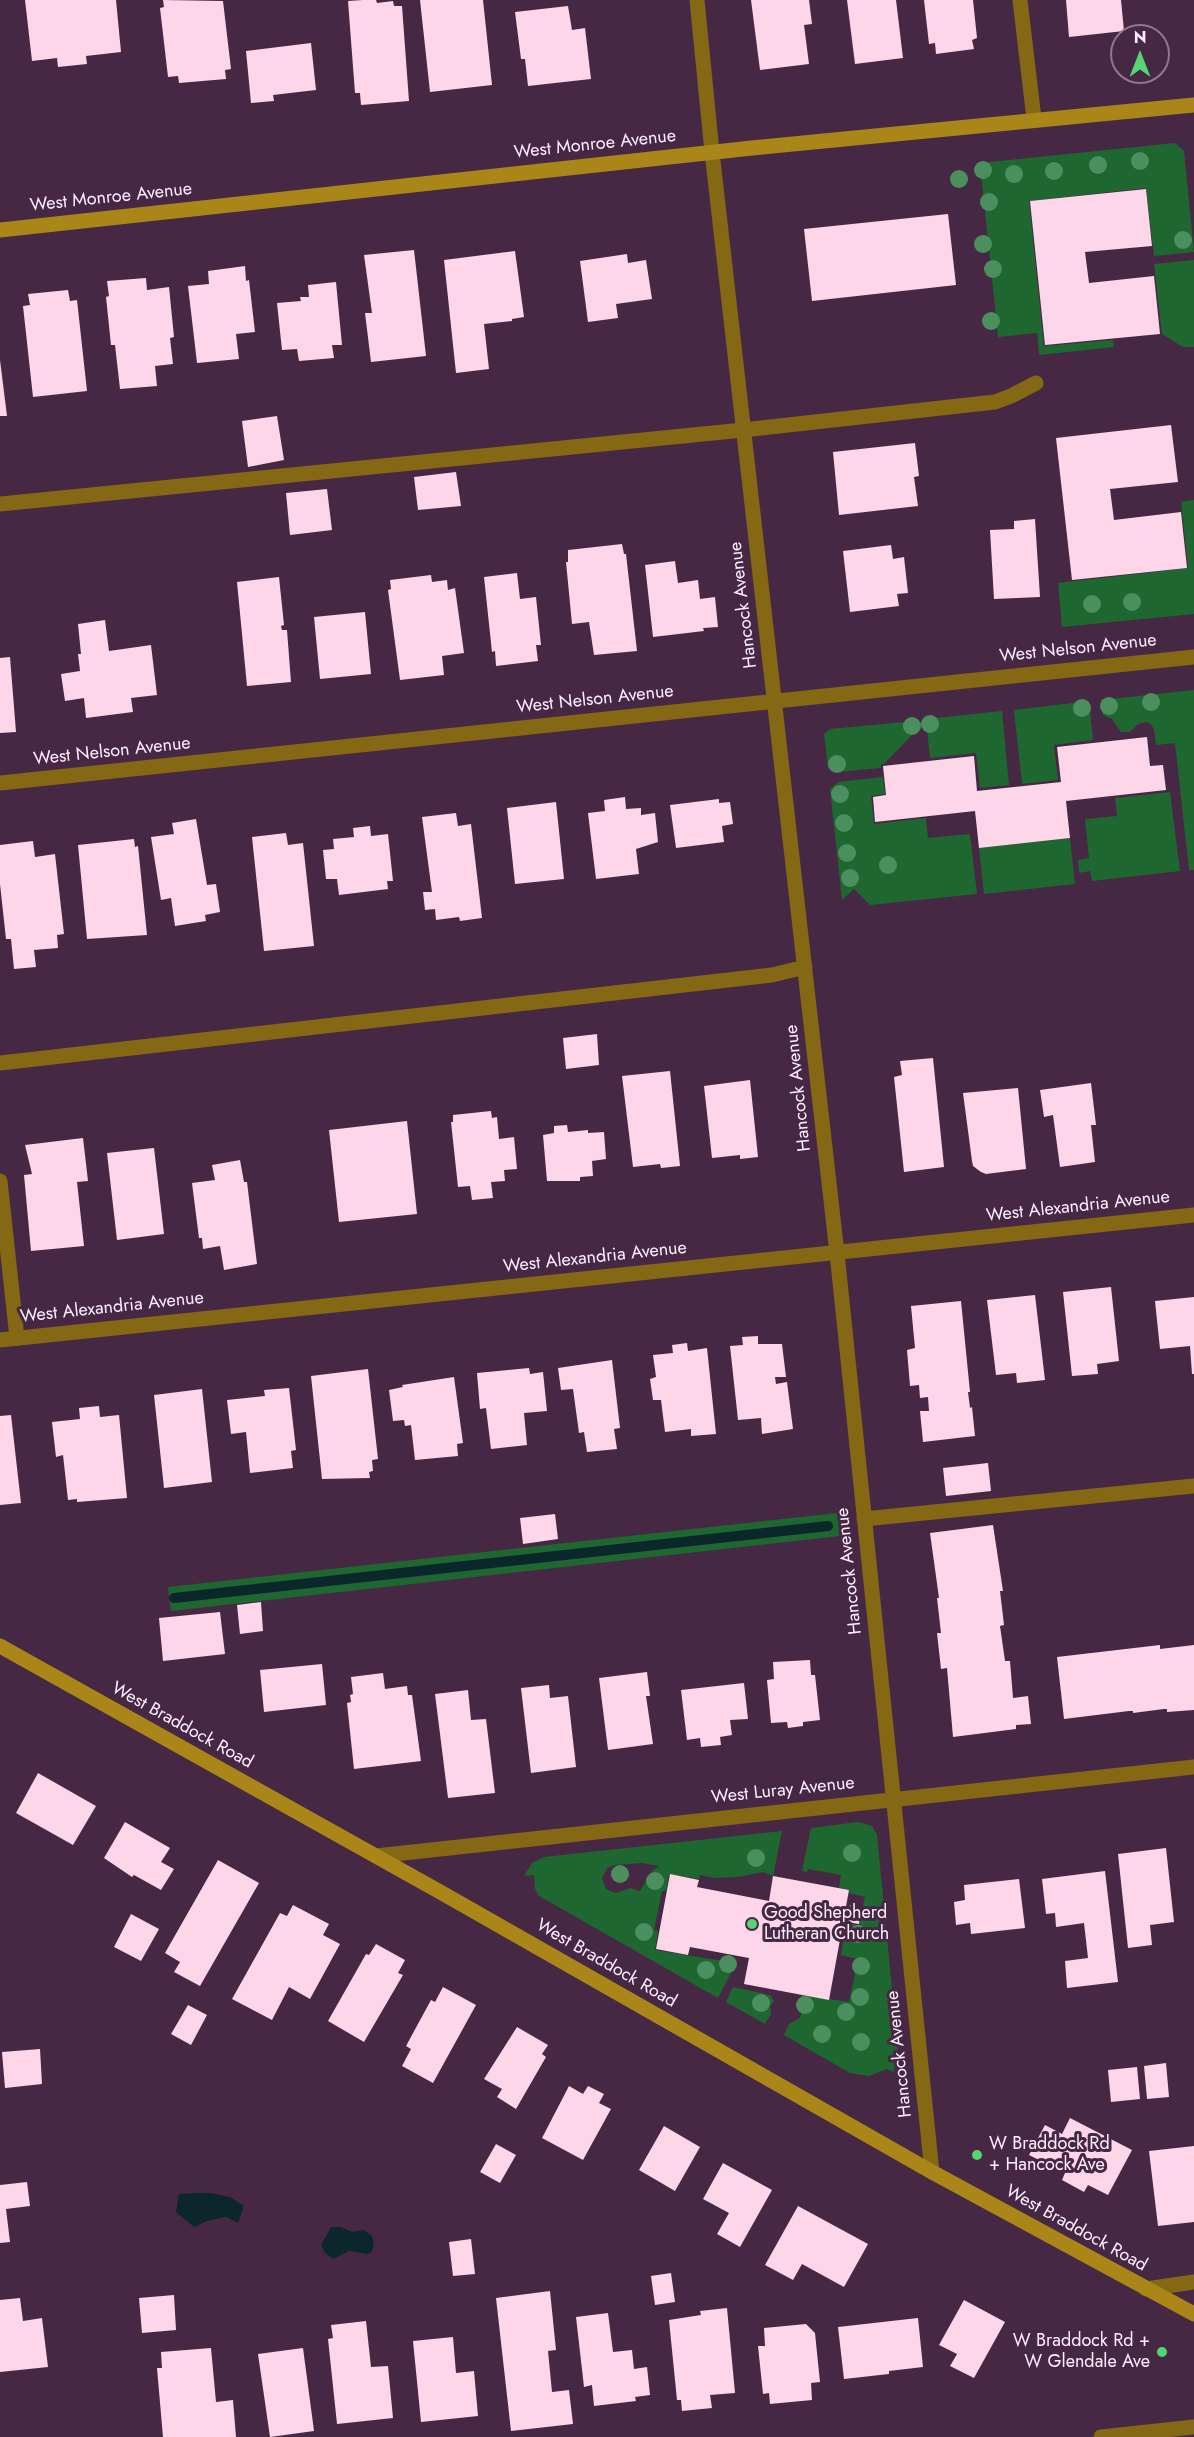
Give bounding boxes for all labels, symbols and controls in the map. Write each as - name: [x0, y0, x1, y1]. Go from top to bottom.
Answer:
- north arrow: [1110, 24, 1170, 84]
- text: N: [1134, 26, 1146, 49]
- street label: West Monroe Avenue: [513, 126, 677, 164]
- street label: West Monroe Avenue: [29, 179, 193, 217]
- street label: Hancock Avenue: [726, 540, 762, 670]
- street label: West Nelson Avenue: [998, 630, 1158, 668]
- street label: West Nelson Avenue: [515, 681, 675, 719]
- street label: West Nelson Avenue: [32, 733, 192, 771]
- street label: Hancock Avenue: [782, 1024, 816, 1152]
- street label: West Alexandria Avenue: [985, 1187, 1171, 1227]
- street label: West Alexandria Avenue: [502, 1238, 688, 1278]
- street label: West Alexandria Avenue: [19, 1288, 205, 1328]
- street label: Hancock Avenue: [833, 1507, 867, 1635]
- street label: West Braddock Road: [107, 1678, 257, 1774]
- street label: West Luray Avenue: [710, 1773, 856, 1809]
- place label: Good Shepherd Lutheran Church: [764, 1903, 889, 1946]
- street label: West Braddock Road: [532, 1915, 680, 2013]
- marker: Good Shepherd Lutheran Church: [745, 1917, 759, 1931]
- street label: Hancock Avenue: [883, 1990, 917, 2118]
- place label: W Braddock Rd + Hancock Ave: [989, 2134, 1110, 2176]
- marker: W Braddock Rd + Hancock Ave: [970, 2148, 984, 2162]
- street label: West Braddock Road: [1001, 2181, 1151, 2277]
- place label: W Braddock Rd + W Glendale Ave: [1013, 2331, 1150, 2374]
- marker: W Braddock Rd + W Glendale Ave: [1155, 2345, 1169, 2359]

